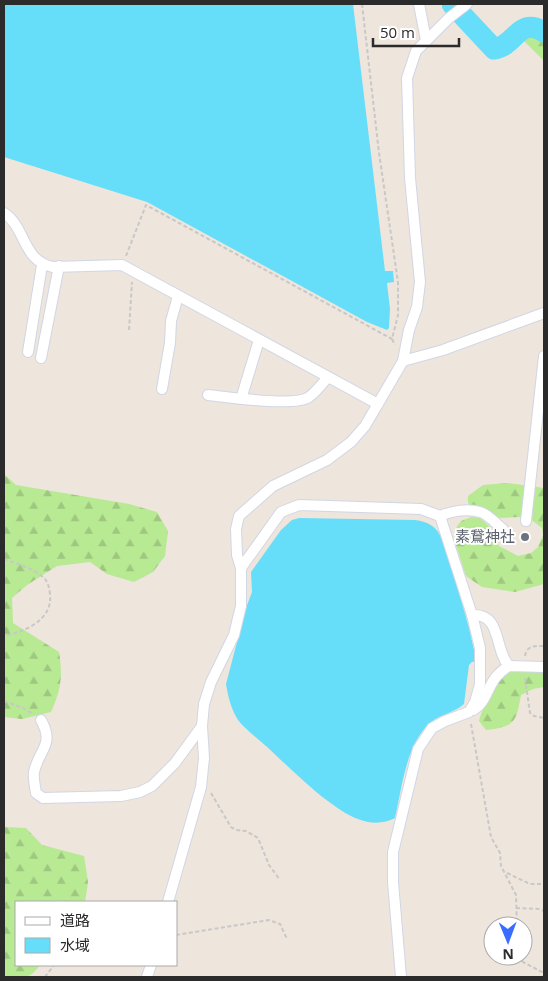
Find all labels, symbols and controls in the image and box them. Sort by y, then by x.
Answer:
scale bar [373,15,459,47]
text: 50 m [380,22,415,42]
place label: 素鵞神社 [455,526,515,546]
marker: 素鵞神社 [519,531,531,543]
legend [15,901,178,966]
text: 道路 [60,910,90,930]
north arrow [483,916,533,966]
text: 水域 [60,935,90,955]
text: N [502,945,514,964]

